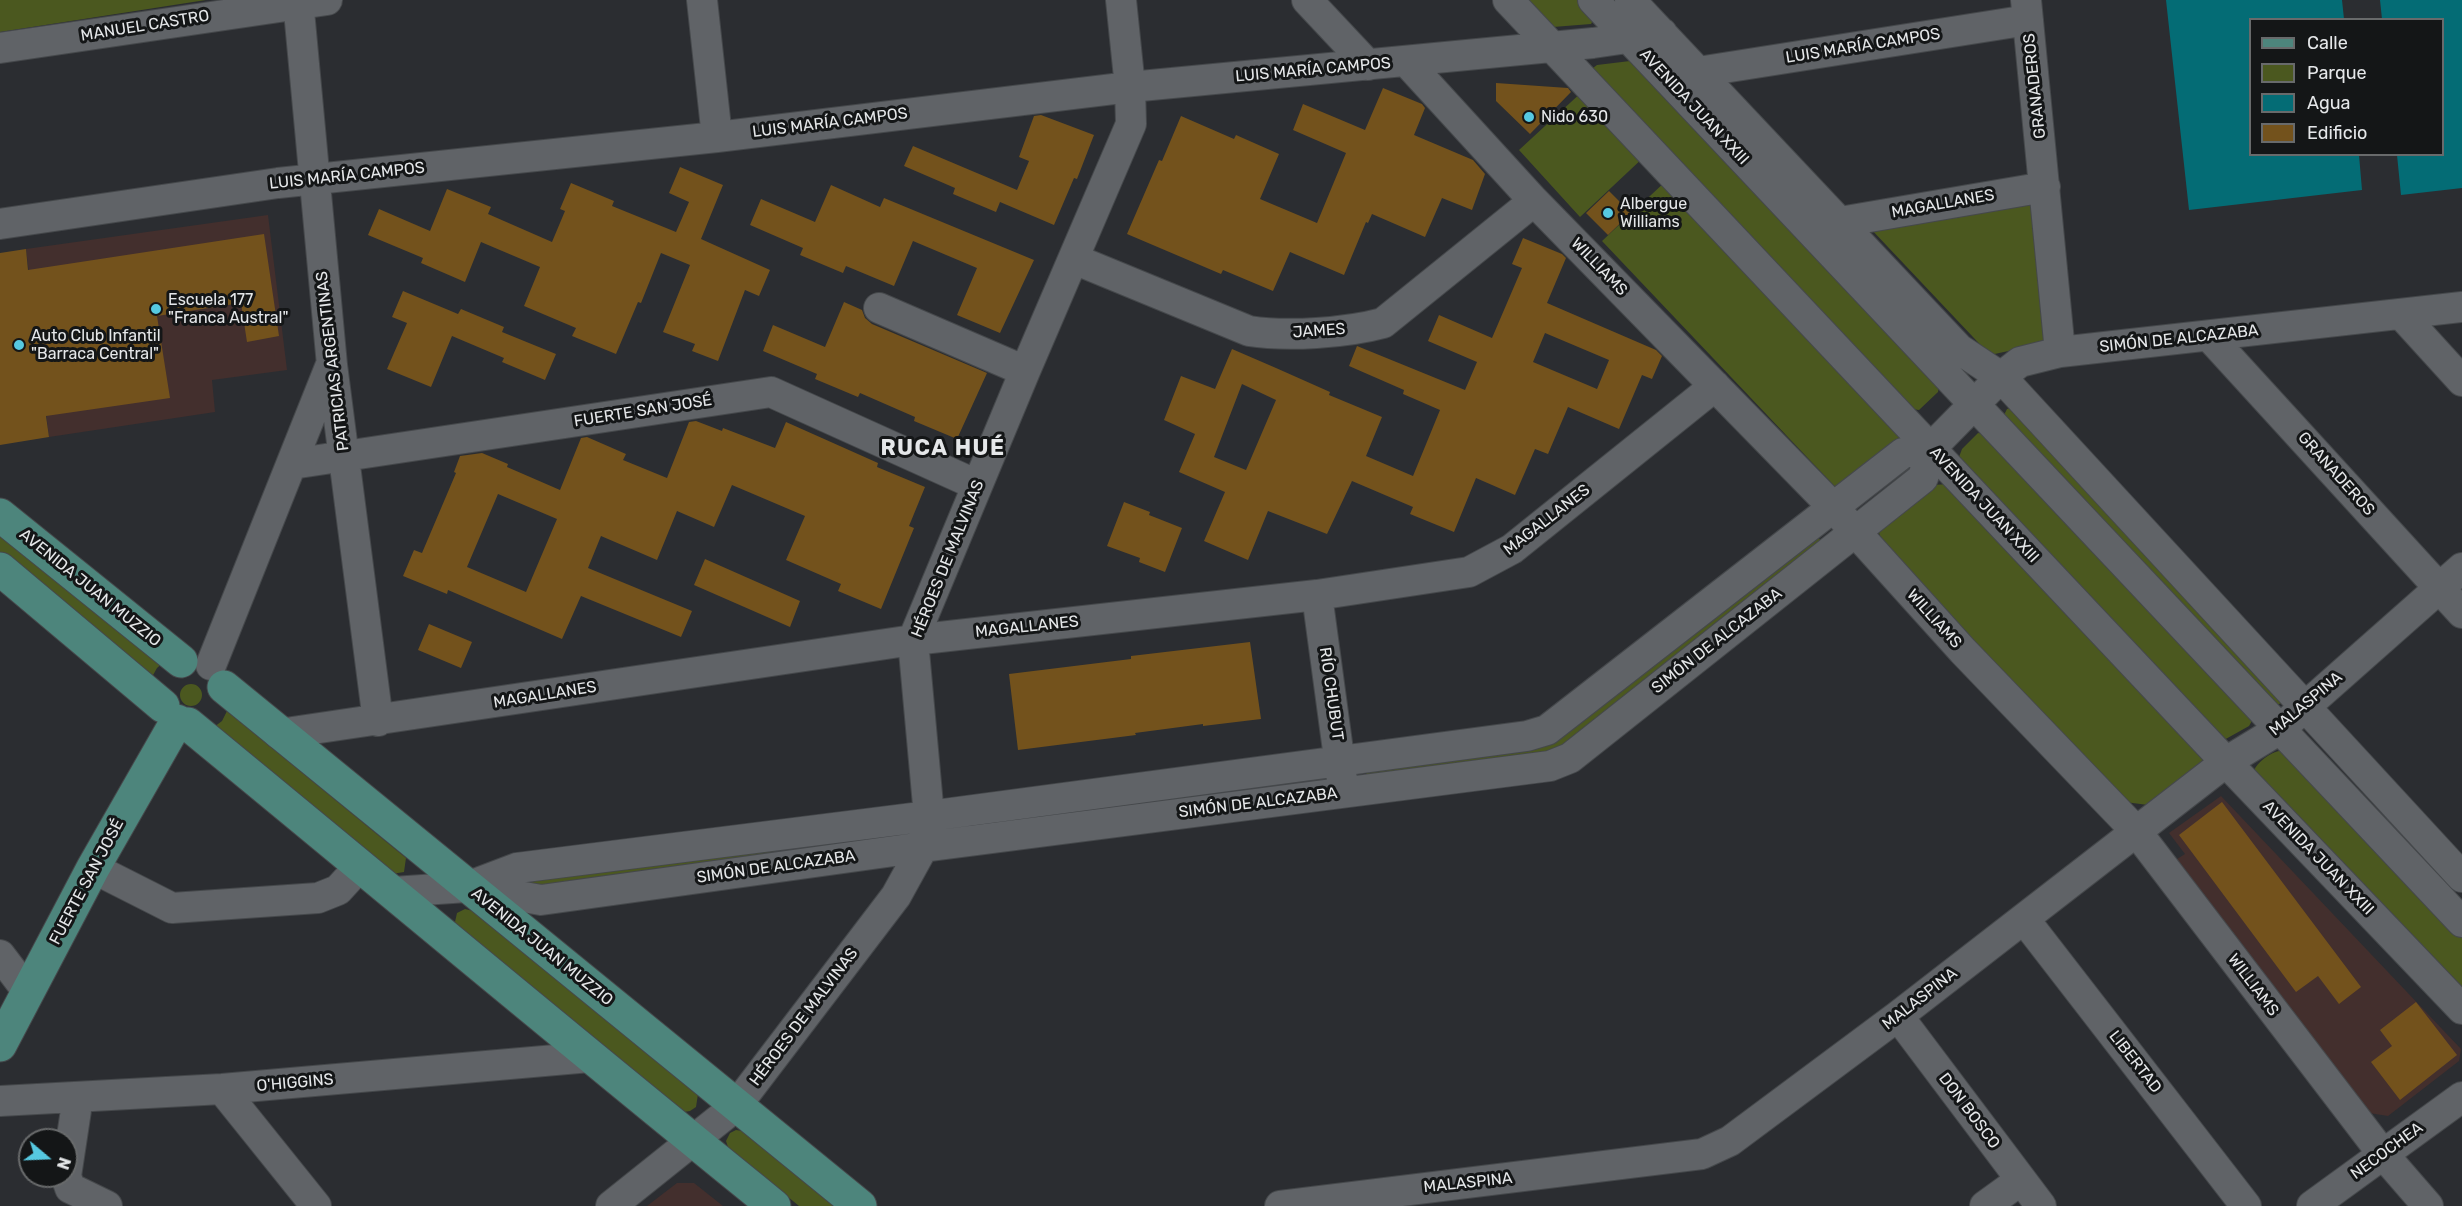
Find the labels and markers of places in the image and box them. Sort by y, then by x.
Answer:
place label: Nido 630 [1541,107,1608,127]
marker: Nido 630 [1522,110,1536,124]
place label: Albergue Williams [1620,194,1687,232]
marker: Albergue Williams [1601,206,1615,220]
place label: Escuela 177 "Franca Austral" [168,290,288,328]
marker: Escuela 177 "Franca Austral" [149,302,163,316]
place label: Auto Club Infantil "Barraca Central" [31,326,161,364]
marker: Auto Club Infantil "Barraca Central" [12,338,26,352]

